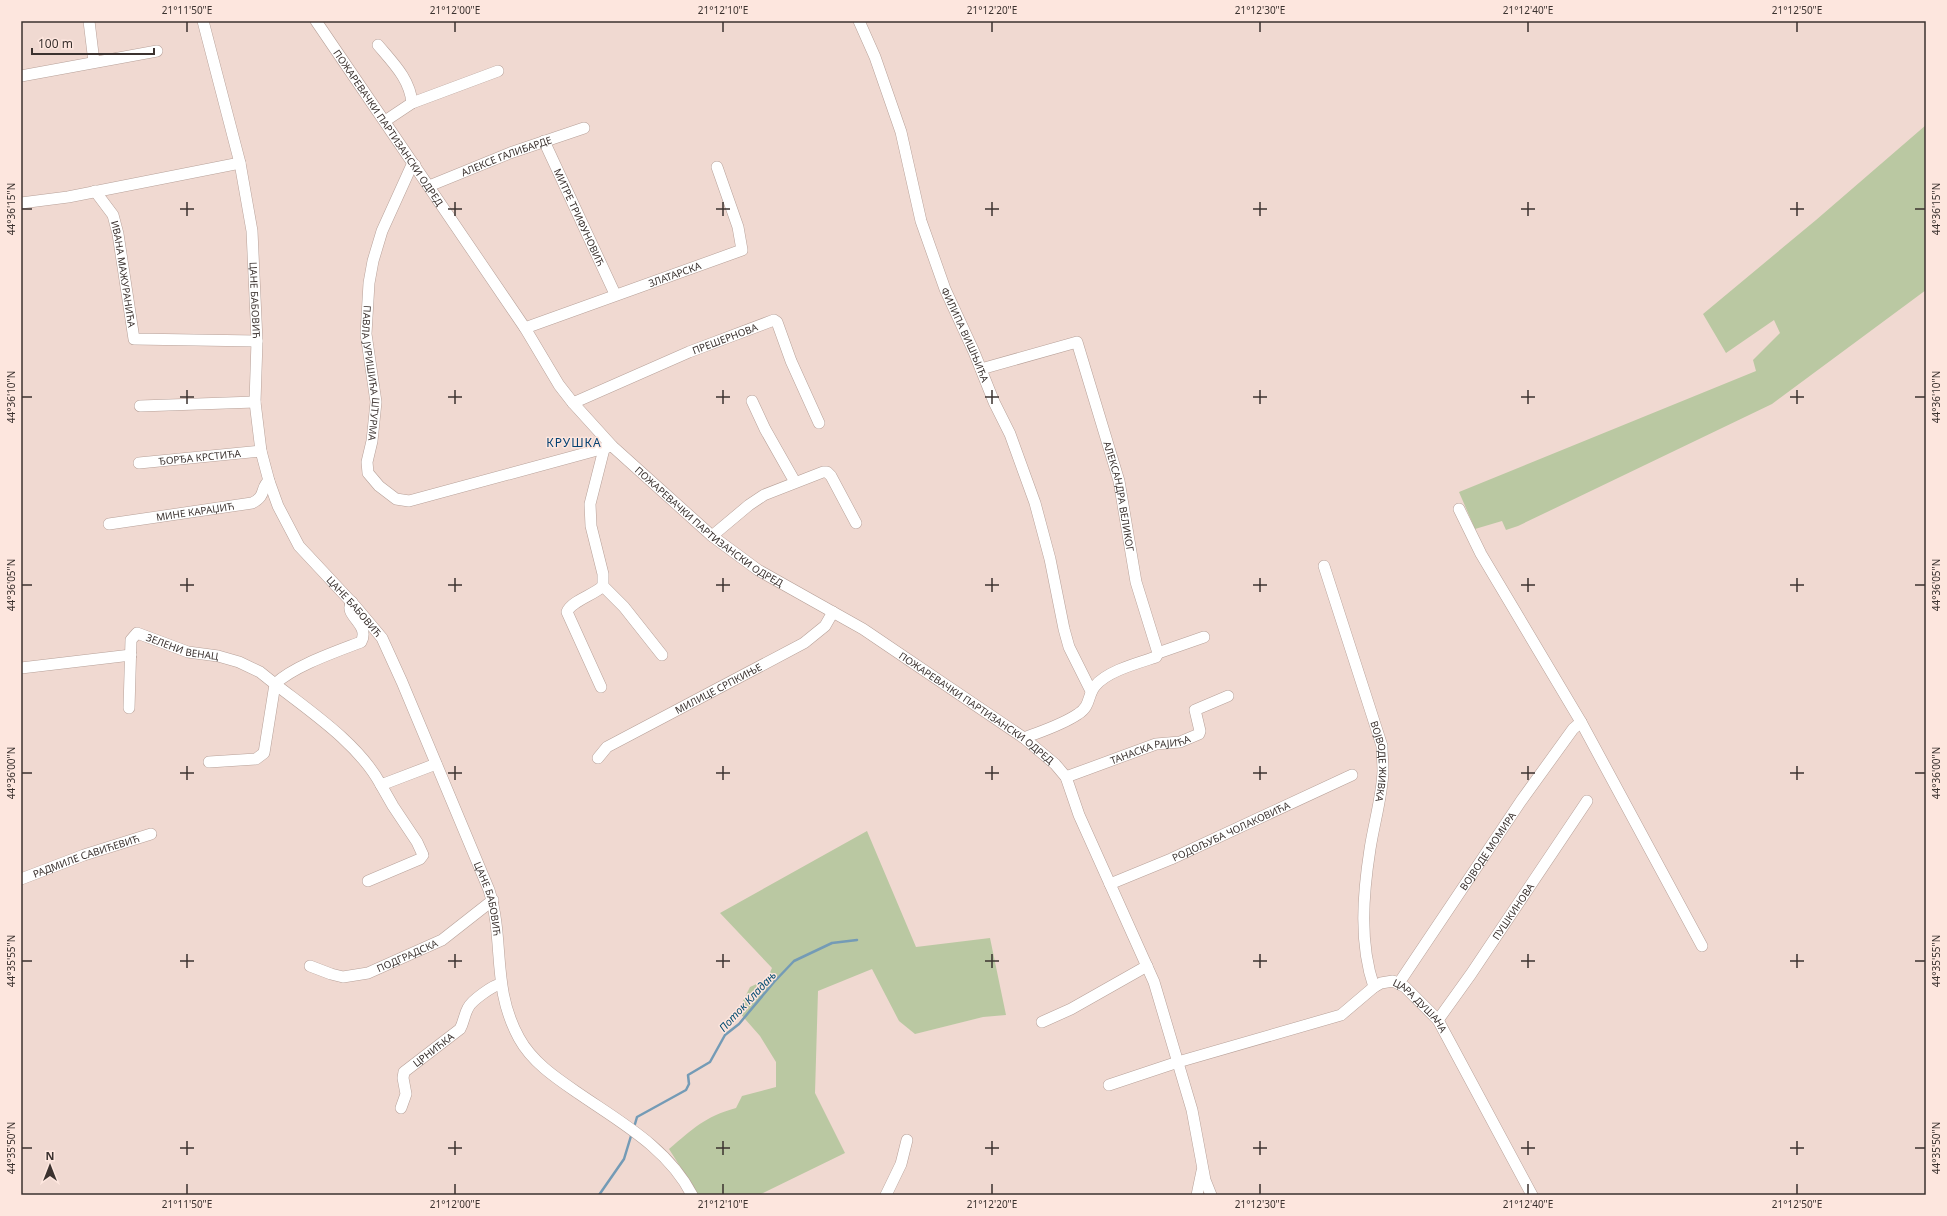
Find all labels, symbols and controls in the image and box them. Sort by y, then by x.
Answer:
text: 21°11'50"E [162,3,212,17]
text: 21°12'00"E [430,3,480,17]
text: 21°12'10"E [698,3,748,17]
text: 21°12'20"E [967,3,1017,17]
text: 21°12'30"E [1235,3,1285,17]
text: 21°12'40"E [1503,3,1553,17]
text: 21°12'50"E [1772,3,1822,17]
scale bar [32,30,154,56]
text: 100 m [38,35,73,52]
street label: ПОЖАРЕВАЧКИ ПАРТИЗАНСКИ ОДРЕД [330,47,447,209]
street label: АЛЕКСЕ ГАЛИБАРДЕ [459,132,553,179]
street label: МИТРЕ ТРИФУНОВИЋ [551,166,608,268]
text: 44°36'15"N [4,183,18,235]
text: 44°36'15"N [1929,183,1943,235]
street label: ИВАНА МАЖУРАНИЋА [108,219,139,329]
street label: ЗЛАТАРСКА [646,258,703,290]
street label: ЦАНЕ БАБОВИЋ [246,261,264,339]
street label: ФИЛИПА ВИШЊИЋА [938,285,993,385]
street label: ПАВЛА ЈУРИШИЋА ШТУРМА [359,305,383,442]
street label: ПРЕШЕРНОВА [690,320,760,357]
text: 44°36'10"N [4,371,18,423]
text: 44°36'10"N [1929,371,1943,423]
district label: КРУШКА [546,434,602,451]
street label: АЛЕКСАНДРА ВЕЛИКОГ [1100,440,1138,552]
street label: ЂОРЂА КРСТИЋА [158,446,242,468]
street label: ПОЖАРЕВАЧКИ ПАРТИЗАНСКИ ОДРЕД [632,463,786,590]
street label: МИНЕ КАРАЏИЋ [155,499,235,524]
text: 44°36'05"N [4,559,18,611]
text: 44°36'05"N [1929,559,1943,611]
street label: ЦАНЕ БАБОВИЋ [324,573,385,640]
street label: ЗЕЛЕНИ ВЕНАЦ [144,630,220,663]
street label: ПОЖАРЕВАЧКИ ПАРТИЗАНСКИ ОДРЕД [896,648,1057,768]
street label: МИЛИЦЕ СРПКИЊЕ [672,660,764,717]
street label: ВОЈВОДЕ ЖИВКА [1367,719,1390,803]
street label: ТАНАСКА РАЈИЋА [1108,731,1193,767]
text: 44°36'00"N [4,747,18,799]
text: 44°36'00"N [1929,747,1943,799]
street label: РОДОЉУБА ЧОЛАКОВИЋА [1170,798,1293,865]
street label: ВОЈВОДЕ МОМИРА [1456,808,1519,893]
street label: РАДМИЛЕ САВИЋЕВИЋ [31,831,141,881]
street label: ЦАНЕ БАБОВИЋ [471,859,504,937]
street label: ПУШКИНОВА [1489,880,1537,943]
text: 44°35'55"N [4,935,18,987]
text: 44°35'55"N [1929,935,1943,987]
street label: ПОДГРАДСКА [374,936,440,975]
water label: Поток Кладањ [715,967,779,1034]
street label: ЦАРА ДУШАНА [1391,975,1451,1036]
street label: ЦРНИЋКА [410,1029,457,1070]
text: 44°35'50"N [4,1122,18,1174]
text: 44°35'50"N [1929,1122,1943,1174]
north arrow [30,1146,70,1186]
text: N [46,1148,54,1163]
text: 21°11'50"E [162,1197,212,1211]
text: 21°12'00"E [430,1197,480,1211]
text: 21°12'10"E [698,1197,748,1211]
text: 21°12'20"E [967,1197,1017,1211]
text: 21°12'30"E [1235,1197,1285,1211]
text: 21°12'40"E [1503,1197,1553,1211]
text: 21°12'50"E [1772,1197,1822,1211]

